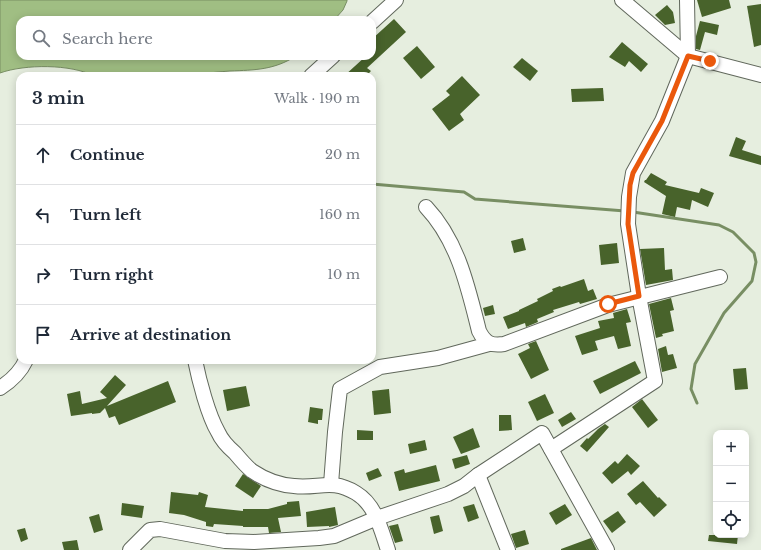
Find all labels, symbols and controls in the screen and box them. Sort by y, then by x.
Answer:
search box [16,16,376,60]
icon: search [30,27,52,49]
text: Search here [62,29,153,48]
route end [701,52,719,70]
text: 3 min [32,88,85,109]
text: Walk · 190 m [274,90,360,107]
icon: ahead [32,144,54,166]
text: Continue [70,145,145,164]
text: 20 m [325,146,360,163]
icon: left [32,204,54,226]
text: Turn left [70,205,141,224]
text: 160 m [319,206,360,223]
icon: right [32,264,54,286]
text: Turn right [70,265,153,284]
text: 10 m [327,266,360,283]
route start [599,295,617,313]
icon: arrive [32,324,54,346]
text: Arrive at destination [70,325,231,344]
map controls [713,430,749,538]
button: + [713,430,749,466]
button: − [713,466,749,502]
button: locate [713,502,749,538]

